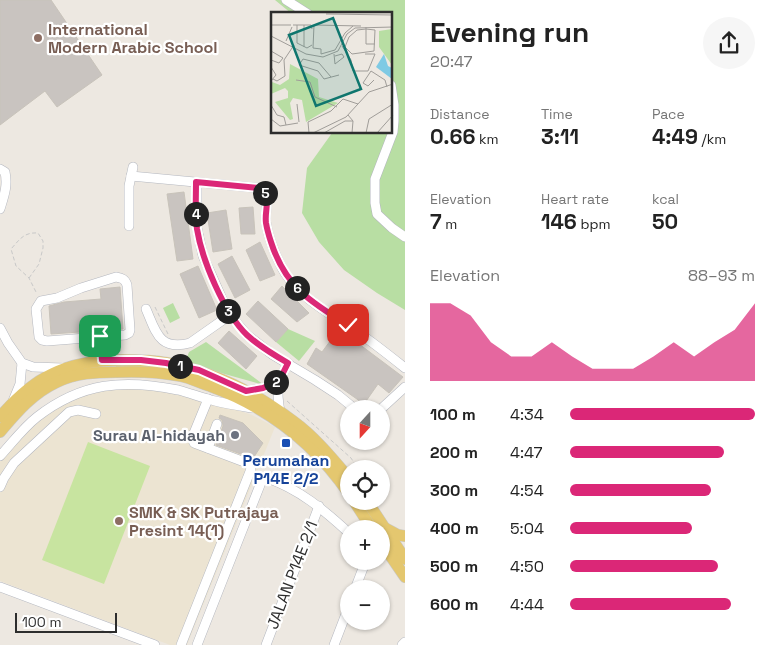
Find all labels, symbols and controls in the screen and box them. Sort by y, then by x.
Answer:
inset map [271,12,392,134]
text: Evening run [430,14,589,50]
button: share [703,17,755,69]
place label: International Modern Arabic School [48,19,218,58]
marker: International Modern Arabic School [32,32,44,44]
text: 20:47 [430,51,472,72]
text: Distance [430,105,490,123]
text: Time [541,105,573,123]
text: Pace [652,105,685,123]
text: 0.66 [430,123,475,150]
text: 3:11 [541,123,579,150]
text: 4:49 [652,123,698,150]
text: km [475,130,499,148]
text: /km [698,130,726,148]
pin: 5 [252,180,278,206]
text: 5 [261,184,270,202]
text: Elevation [430,190,491,208]
text: Heart rate [541,190,609,208]
text: kcal [652,190,679,208]
pin: 4 [184,202,208,226]
text: 4 [192,205,201,223]
text: 7 [430,208,442,235]
text: 146 [541,208,577,235]
text: 50 [652,208,678,235]
text: m [442,215,457,233]
text: bpm [577,215,611,233]
text: Elevation [430,265,500,286]
text: 88–93 m [688,265,755,286]
pin: 6 [284,276,310,300]
text: 6 [293,279,302,297]
pin: 3 [216,298,240,324]
text: 3 [224,302,233,320]
pin [327,304,369,346]
icon: check [334,311,362,339]
pin [79,315,121,357]
icon: arrive [86,322,114,350]
pin: 1 [168,354,192,378]
text: 1 [177,357,184,375]
pin: 2 [264,370,288,394]
text: 2 [272,373,281,391]
north arrow [340,400,390,450]
map controls [340,400,390,630]
text: 100 m [430,404,476,425]
text: 4:34 [510,404,544,425]
place label: Surau Al-hidayah [93,425,225,446]
marker: Surau Al-hidayah [229,429,241,441]
marker: Perumahan P14E 2/2 [280,437,292,449]
text: 200 m [430,442,478,463]
text: 4:47 [510,442,543,463]
place label: Perumahan P14E 2/2 [243,450,329,489]
button: locate [340,460,390,510]
text: 300 m [430,480,478,501]
text: 4:54 [510,480,544,501]
place label: SMK & SK Putrajaya Presint 14(1) [129,502,279,541]
marker: SMK & SK Putrajaya Presint 14(1) [113,515,125,527]
street label: JALAN P14E 2/1 [262,518,322,632]
text: 400 m [430,518,479,539]
text: 5:04 [510,518,544,539]
button: + [340,520,390,570]
text: 500 m [430,556,478,577]
text: 4:50 [510,556,544,577]
button: − [340,580,390,630]
text: 600 m [430,594,478,615]
text: 4:44 [510,594,544,615]
scale bar [15,610,118,633]
text: 100 m [22,613,61,631]

